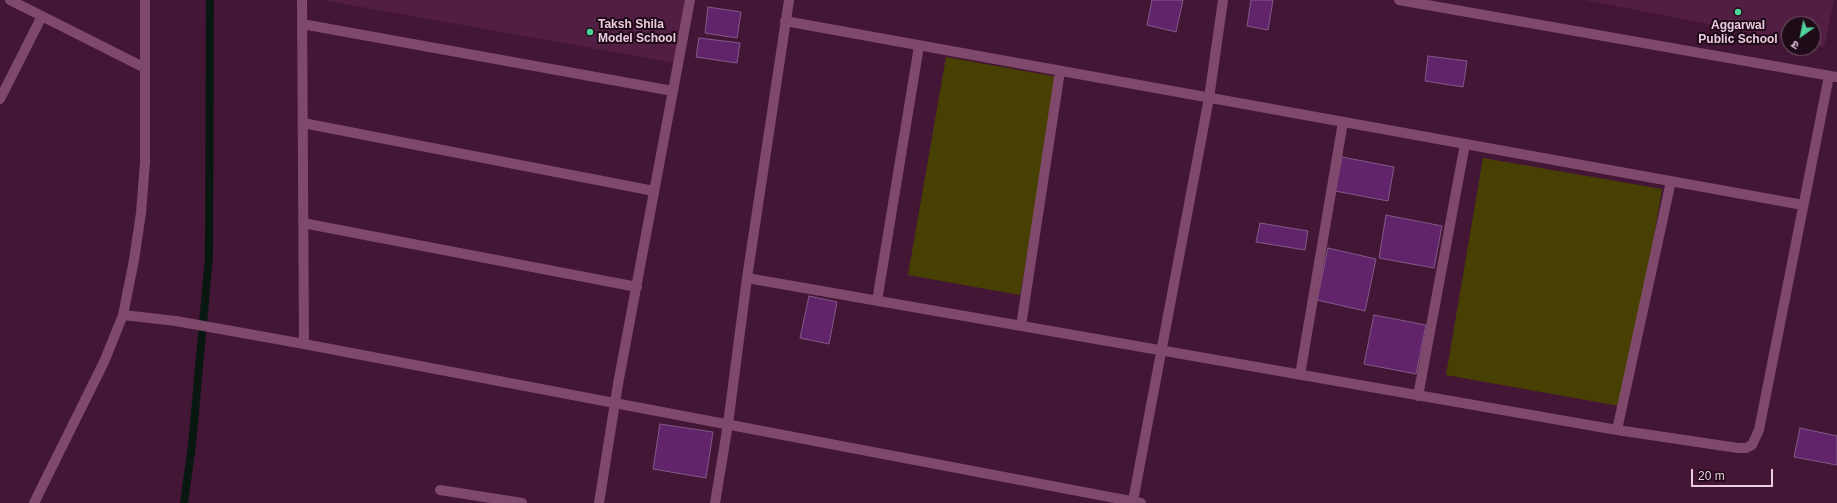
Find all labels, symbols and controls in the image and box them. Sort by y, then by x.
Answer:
marker: Aggarwal Public School [1733,7,1743,17]
north arrow [1781,16,1821,56]
place label: Taksh Shila Model School [598,18,676,46]
place label: Aggarwal Public School [1698,19,1778,47]
marker: Taksh Shila Model School [585,27,595,37]
text: उ [1789,38,1801,52]
scale bar [1693,461,1775,487]
text: 20 m [1698,469,1725,483]

